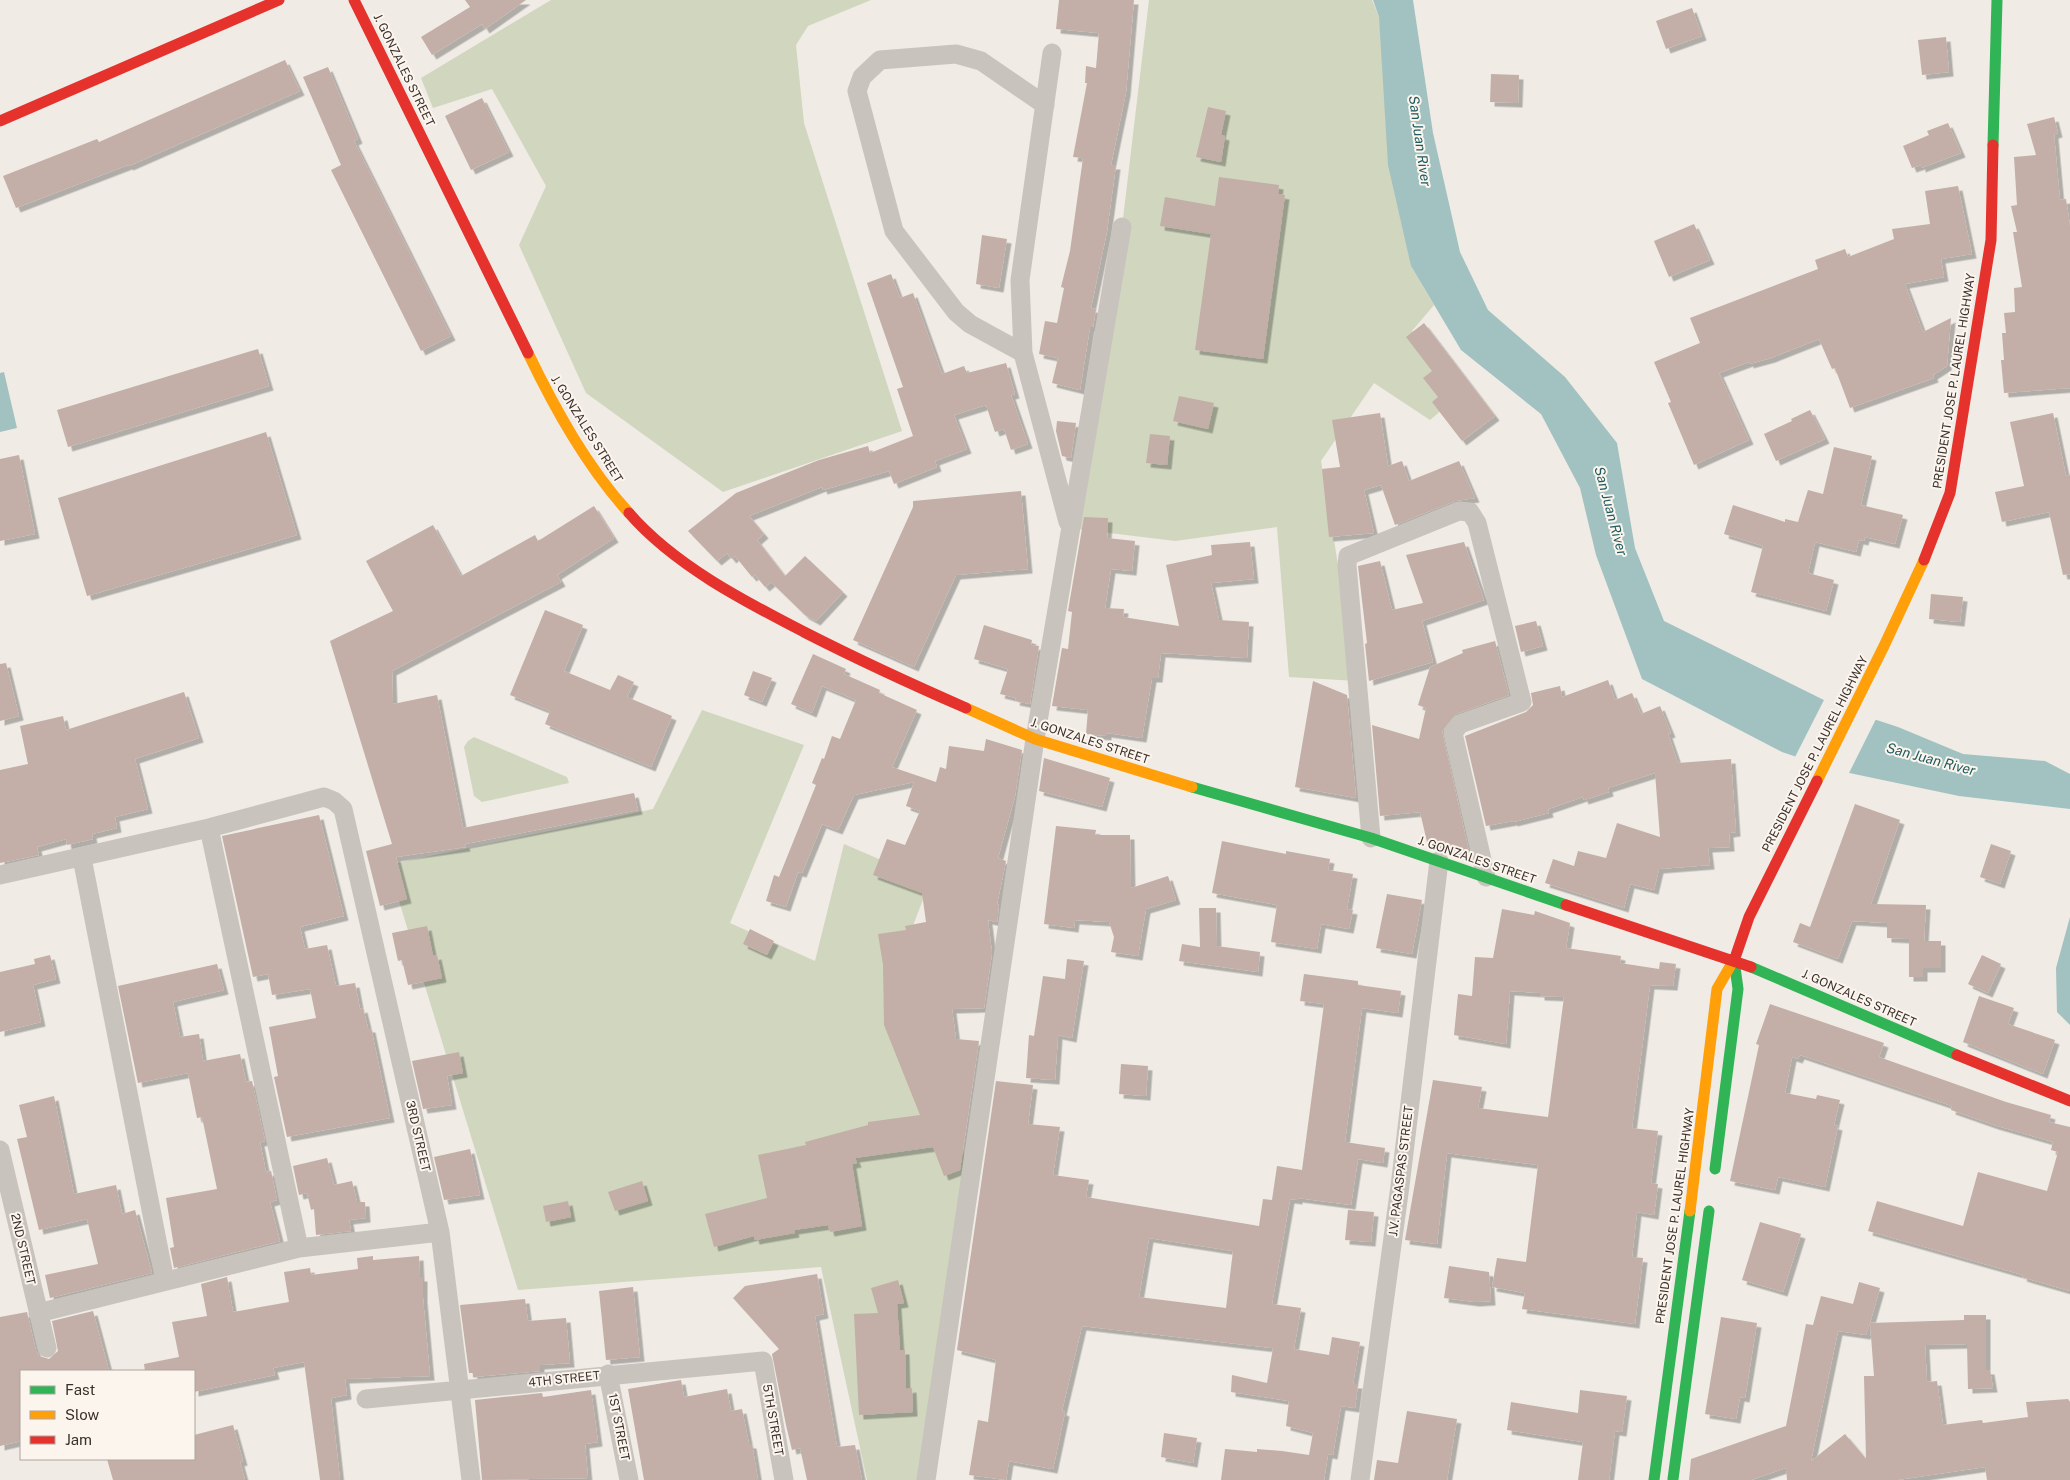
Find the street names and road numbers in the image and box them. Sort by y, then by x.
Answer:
street label: J. GONZALES STREET [371,11,437,129]
street label: PRESIDENT JOSE P. LAUREL HIGHWAY [1930,272,1978,490]
street label: J. GONZALES STREET [548,373,626,485]
street label: PRESIDENT JOSE P. LAUREL HIGHWAY [1759,653,1871,854]
street label: J. GONZALES STREET [1029,715,1151,767]
street label: J. GONZALES STREET [1416,833,1538,887]
street label: J. GONZALES STREET [1800,966,1918,1030]
street label: 3RD STREET [403,1099,433,1173]
street label: J.V. PAGASPAS STREET [1386,1105,1416,1237]
street label: PRESIDENT JOSE P. LAUREL HIGHWAY [1653,1106,1697,1325]
street label: 2ND STREET [8,1212,38,1286]
street label: 4TH STREET [527,1368,601,1390]
street label: 5TH STREET [760,1383,786,1457]
street label: 1ST STREET [606,1392,632,1462]

